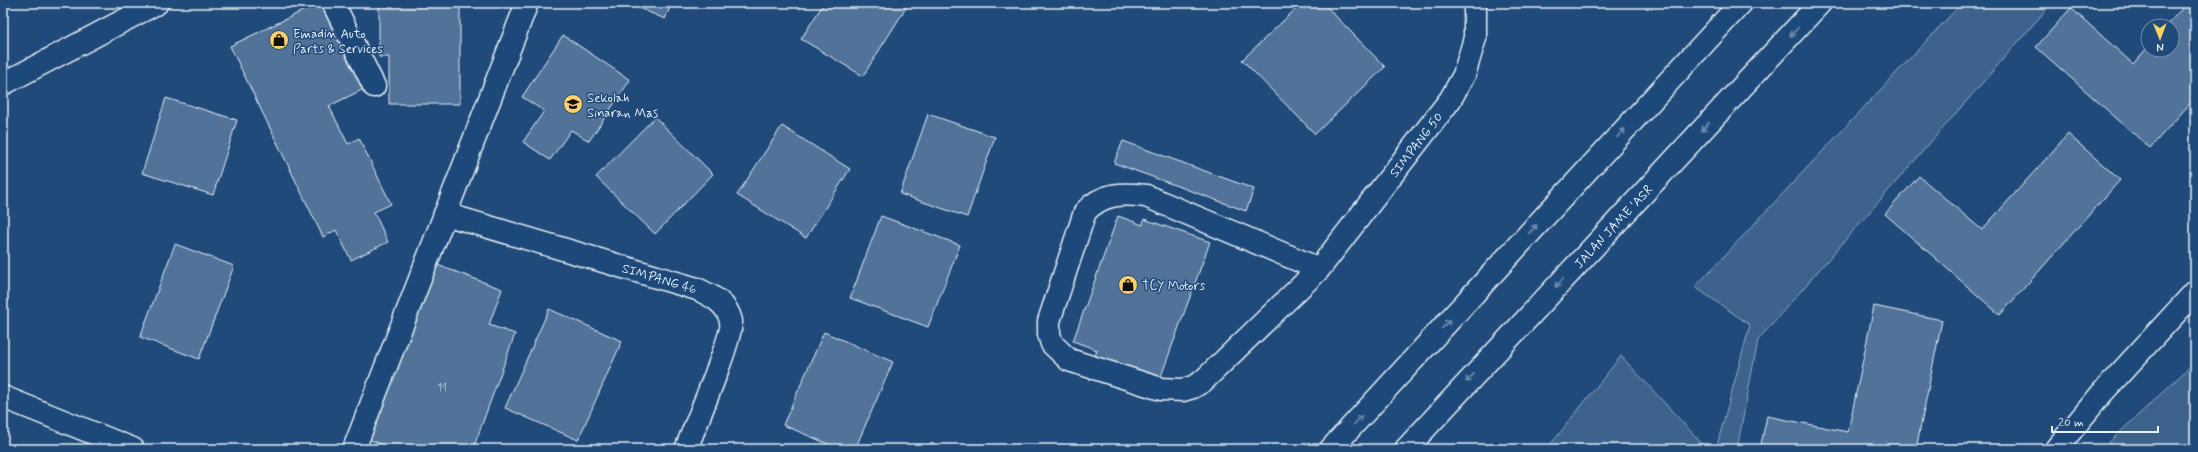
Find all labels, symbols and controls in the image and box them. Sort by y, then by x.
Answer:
north arrow [2140,18,2180,58]
place label: Emadin Auto Parts & Services [293,26,383,58]
one-way arrow [1789,26,1798,37]
shop icon: Emadin Auto Parts & Services [268,29,290,51]
text: N [2156,40,2164,54]
place label: Sekolah Sinaran Mas [587,90,658,122]
school or university icon: Sekolah Sinaran Mas [562,93,584,115]
street label: SIMPANG 50 [1386,109,1447,181]
one-way arrow [1701,121,1710,131]
one-way arrow [1617,128,1626,138]
street label: JALAN JAME 'ASR [1571,182,1657,273]
one-way arrow [1529,224,1538,234]
street label: SIMPANG 46 [620,260,699,298]
shop icon: TCY Motors [1117,274,1139,296]
place label: TCY Motors [1142,278,1205,295]
one-way arrow [1554,278,1564,288]
one-way arrow [1441,319,1450,330]
one-way arrow [1465,373,1475,383]
house number: 11 [437,381,447,395]
scale bar [2052,408,2158,434]
one-way arrow [1353,415,1362,425]
text: 20 m [2058,415,2084,431]

